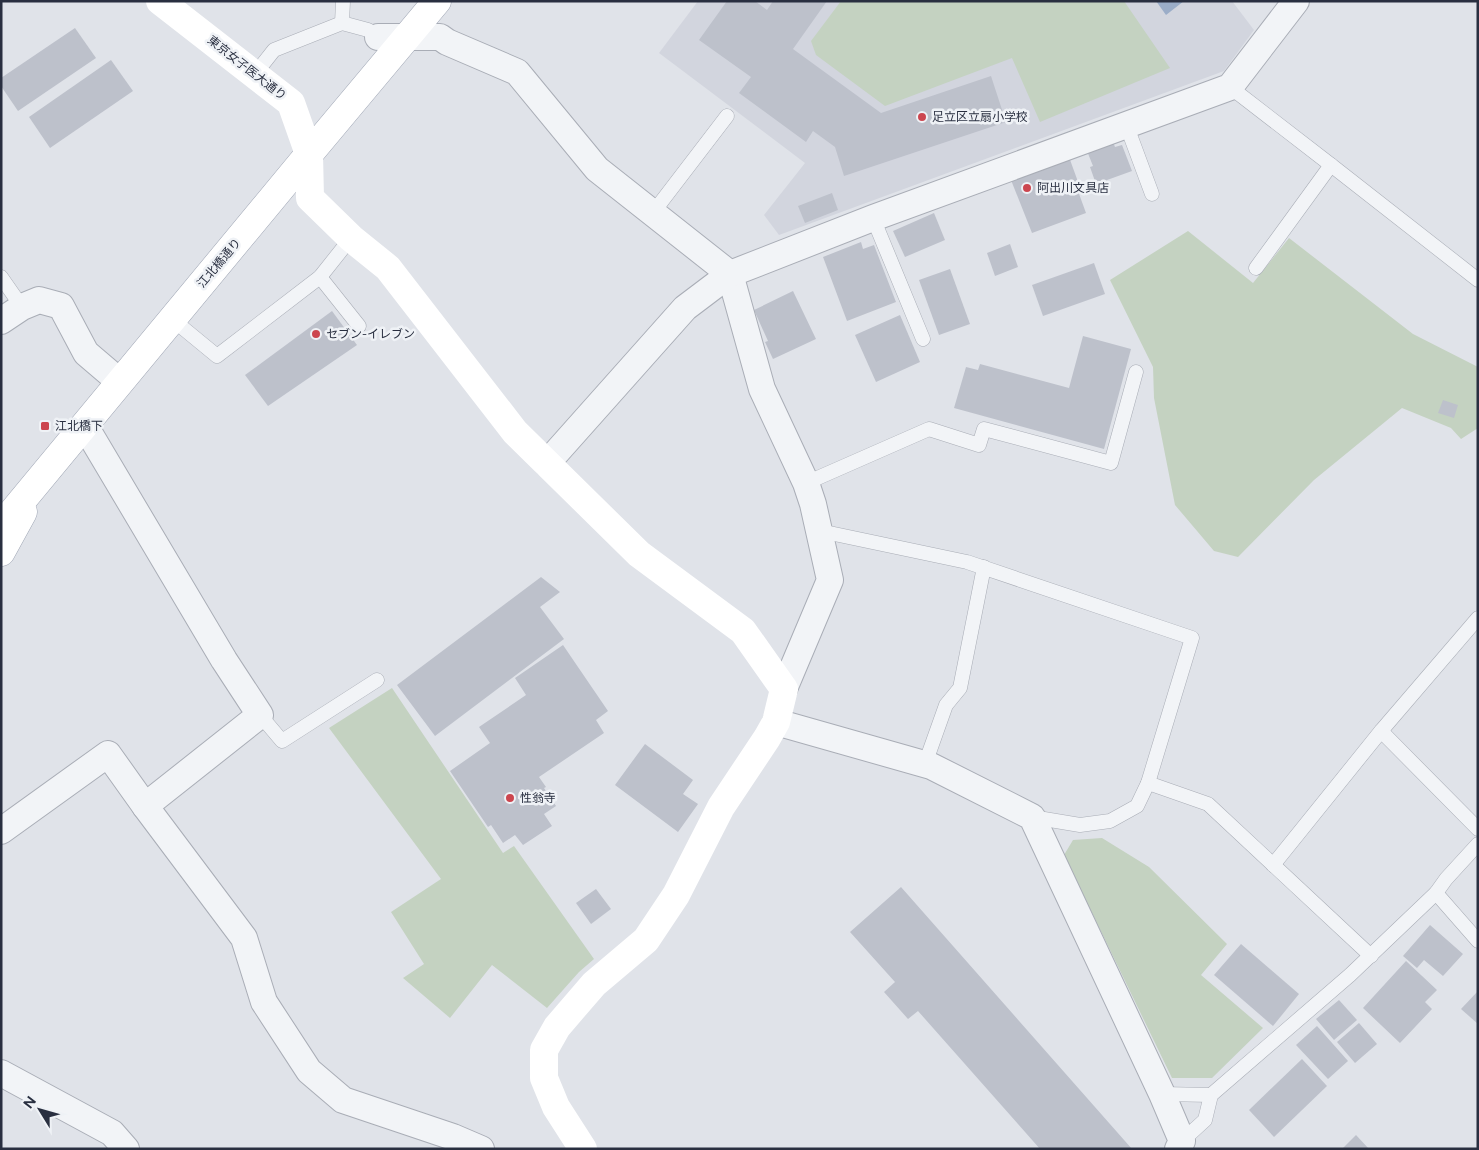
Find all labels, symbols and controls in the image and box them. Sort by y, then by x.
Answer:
street label: 東京女子医大通り [205,33,289,103]
place label: 足立区立扇小学校 [932,110,1028,124]
marker: 足立区立扇小学校 [916,111,928,123]
place label: 阿出川文具店 [1037,181,1109,195]
marker: 阿出川文具店 [1021,182,1033,194]
street label: 江北橋通り [194,236,244,290]
place label: セブン-イレブン [326,327,415,341]
marker: セブン-イレブン [310,328,322,340]
place label: 江北橋下 [55,419,103,433]
marker: 江北橋下 [39,420,51,432]
place label: 性翁寺 [520,791,556,805]
marker: 性翁寺 [504,792,516,804]
north arrow [15,1085,65,1135]
text: N [20,1093,40,1112]

